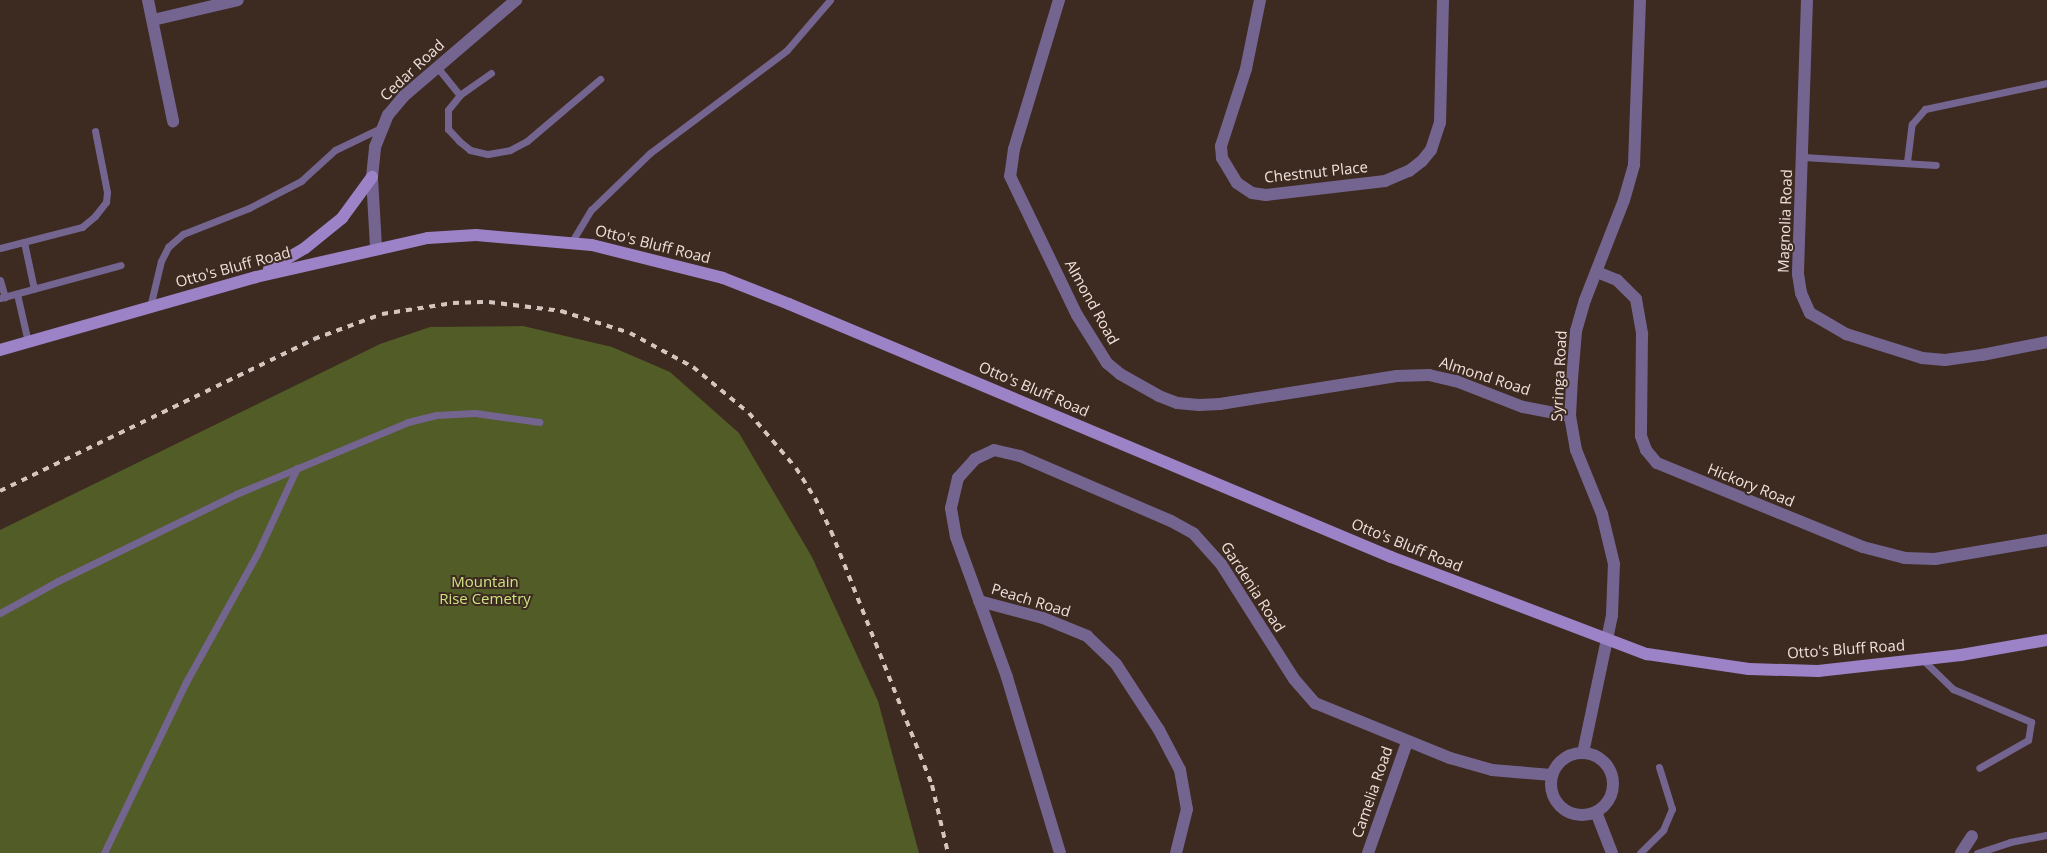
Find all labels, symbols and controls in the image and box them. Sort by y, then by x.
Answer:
street label: Cedar Road [376,36,448,104]
street label: Chestnut Place [1263,158,1369,186]
street label: Magnolia Road [1774,169,1796,273]
street label: Otto's Bluff Road [593,221,713,267]
street label: Otto's Bluff Road [174,243,292,291]
street label: Almond Road [1061,256,1123,348]
street label: Syringa Road [1548,330,1570,422]
street label: Almond Road [1437,353,1533,399]
street label: Otto's Bluff Road [976,358,1092,420]
street label: Hickory Road [1705,459,1797,511]
street label: Otto's Bluff Road [1349,515,1465,575]
street label: Gardenia Road [1217,538,1289,636]
park label: Mountain Rise Cemetry [439,572,531,607]
street label: Peach Road [989,579,1073,621]
street label: Otto's Bluff Road [1786,636,1906,662]
street label: Camelia Road [1348,744,1396,840]

